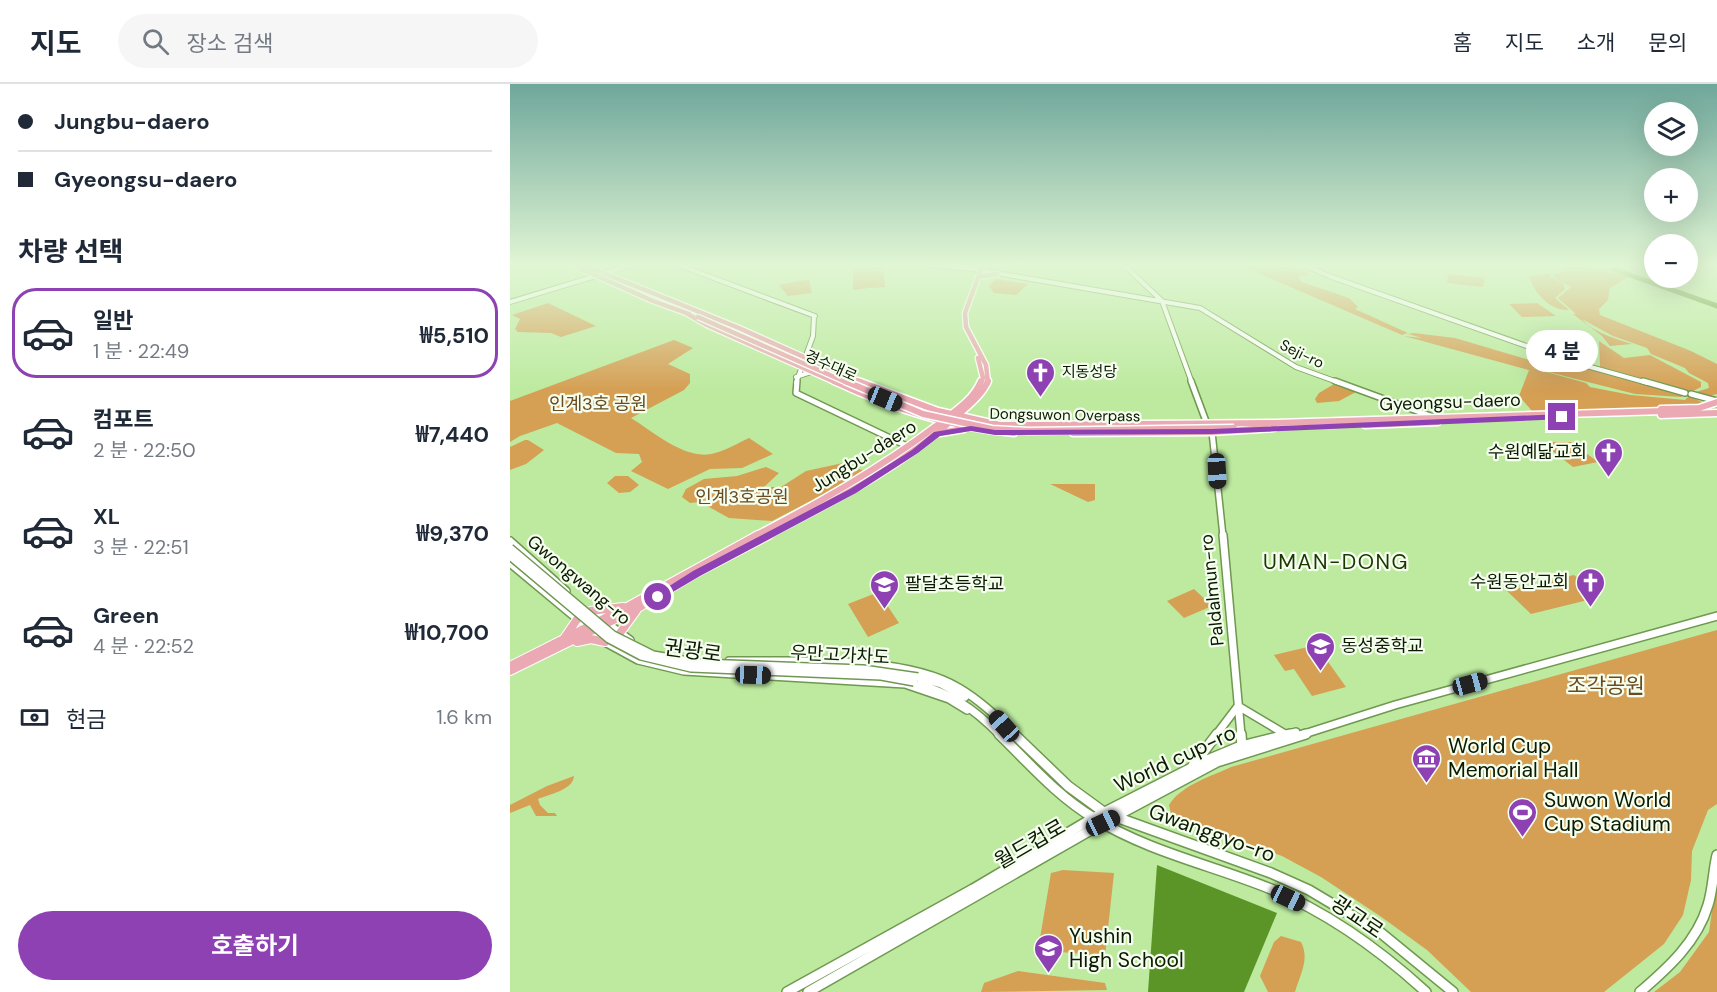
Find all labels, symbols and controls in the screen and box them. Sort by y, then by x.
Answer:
search box [118,14,538,68]
text: 지도 [30,25,82,62]
icon: search [139,25,172,58]
text: 장소 검색 [187,29,273,58]
text: 홈 [1453,29,1472,57]
text: 지도 [1505,29,1544,57]
text: 소개 [1577,29,1615,57]
text: 문의 [1648,29,1687,57]
map controls [1644,102,1698,288]
button: layers [1644,102,1698,156]
text: Jungbu-daero [54,107,210,136]
text: Gyeongsu-daero [54,165,238,194]
button: + [1644,168,1698,222]
text: 차량 선택 [18,234,124,269]
button: − [1644,234,1698,288]
icon: car [21,306,75,360]
text: 일반 [93,306,133,335]
text: ₩5,510 [420,321,489,350]
callout: 4 분 [1526,330,1598,372]
street label: Seji-ro [1277,335,1327,373]
text: 1 분 · 22:49 [93,338,189,364]
text: 4 분 [1544,338,1580,364]
street label: 경수대로 [802,346,860,386]
church icon: 지동성당 [1025,356,1057,398]
place label: 지동성당 [1062,362,1117,382]
car [865,384,905,414]
street label: Gyeongsu-daero [1379,388,1521,416]
park label: 인계3호 공원 [549,392,647,416]
route end [1548,403,1575,430]
street label: Dongsuwon Overpass [989,404,1141,426]
icon: car [21,405,75,459]
text: 컴포트 [93,405,154,434]
street label: Jungbu-daero [807,414,921,498]
text: ₩7,440 [416,420,489,449]
church icon: 수원예닮교회 [1592,436,1624,478]
text: 2 분 · 22:50 [93,437,196,463]
place label: 수원예닮교회 [1488,440,1587,464]
car [1207,453,1227,489]
park label: 인계3호공원 [695,485,789,509]
text: XL [93,502,120,531]
icon: car [21,504,75,558]
text: ₩9,370 [416,519,489,548]
street label: Gwongwang-ro [522,530,636,630]
street label: Paldalmun-ro [1194,533,1230,647]
text: 3 분 · 22:51 [93,534,189,560]
district label: UMAN-DONG [1263,548,1409,576]
church icon: 수원동안교회 [1574,566,1606,608]
school or university icon: 팔달초등학교 [868,568,900,610]
place label: 수원동안교회 [1470,570,1569,594]
place label: 팔달초등학교 [905,572,1004,596]
route start [644,583,671,610]
text: Green [93,601,159,630]
icon: car [21,603,75,657]
text: ₩10,700 [405,618,489,647]
school or university icon: 동성중학교 [1304,630,1336,672]
text: 4 분 · 22:52 [93,633,194,659]
street label: 권광로 [662,633,724,669]
place label: 동성중학교 [1341,634,1424,658]
street label: 우만고가차도 [790,640,890,670]
car [735,665,771,685]
car [1450,671,1490,697]
park label: 조각공원 [1567,672,1645,700]
icon: cash [18,701,51,734]
text: 1.6 km [437,704,492,730]
text: 현금 [66,705,106,734]
car [985,707,1023,745]
street label: World cup-ro [1110,719,1240,799]
place label: World Cup Memorial Hall [1448,732,1578,784]
museum icon: World Cup Memorial Hall [1411,742,1443,784]
place label: Suwon World Cup Stadium [1544,786,1671,838]
sports icon: Suwon World Cup Stadium [1507,796,1539,838]
street label: Gwanggyo-ro [1145,797,1279,869]
car [1083,807,1123,839]
street label: 월드컵로 [990,813,1070,875]
car [1268,882,1308,914]
street label: 광교로 [1325,889,1389,945]
button: 호출하기 [18,911,492,980]
place label: Yushin High School [1069,922,1184,974]
school or university icon: Yushin High School [1032,932,1064,974]

